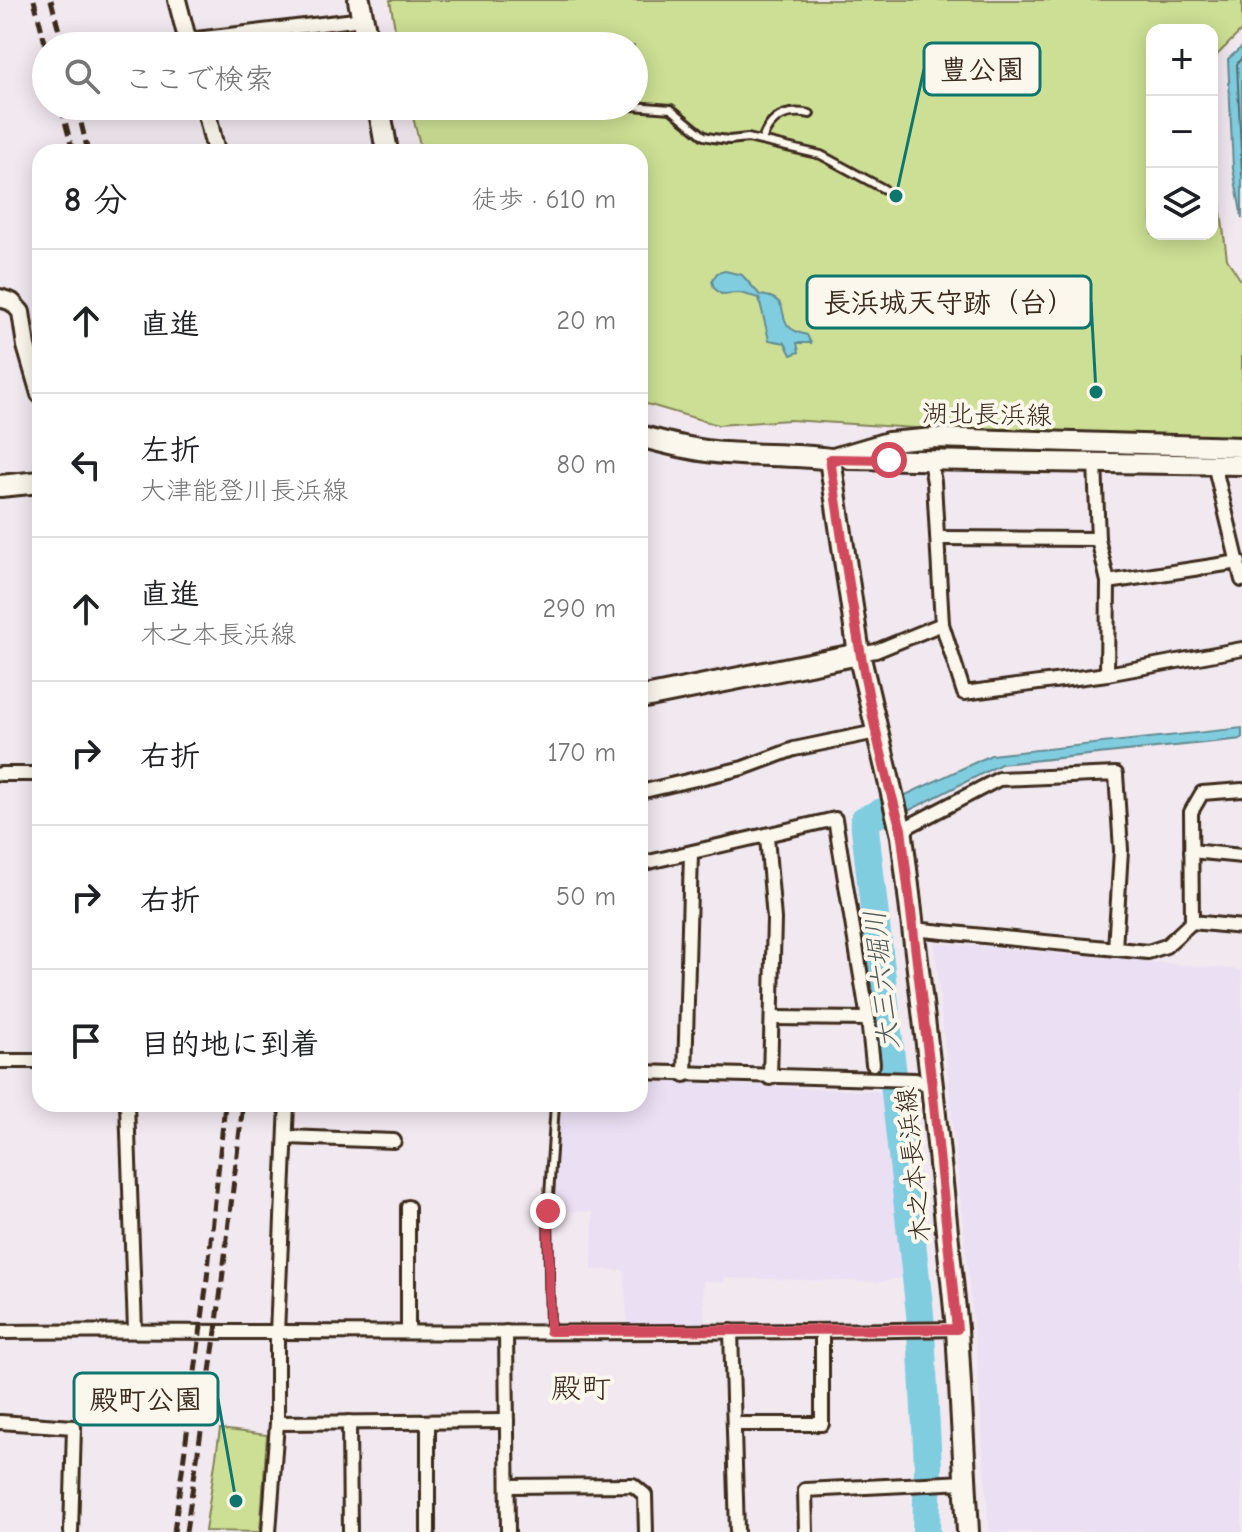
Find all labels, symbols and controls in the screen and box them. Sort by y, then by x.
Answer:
map controls [1146,24,1218,240]
button: + [1146,24,1218,96]
search box [32,32,648,120]
callout: 豊公園 [924,43,1040,95]
icon: search [60,54,104,98]
text: 豊公園 [940,54,1024,86]
text: ここで検索 [124,62,274,97]
button: − [1146,96,1218,168]
button: layers [1146,168,1218,240]
text: 8 分 [64,180,128,220]
text: 徒歩 · 610 m [472,185,616,215]
callout: 長浜城天守跡（台） [807,276,1091,328]
text: 長浜城天守跡（台） [823,287,1075,319]
icon: ahead [64,299,108,343]
text: 20 m [556,306,616,336]
text: 直進 [140,307,200,342]
street label: 湖北長浜線 [922,399,1052,431]
text: 左折 [140,433,200,468]
route start [871,442,907,478]
icon: left [64,443,108,487]
text: 80 m [557,450,616,480]
text: 大津能登川長浜線 [140,476,348,506]
text: 直進 [140,577,200,612]
icon: ahead [64,587,108,631]
text: 290 m [543,594,616,624]
text: 木之本長浜線 [140,620,296,650]
icon: right [64,731,108,775]
text: 170 m [547,738,616,768]
text: 右折 [140,739,200,774]
icon: right [64,875,108,919]
text: 50 m [556,882,616,912]
text: 右折 [140,883,200,918]
water label: 大三六堀川 [859,909,905,1051]
icon: arrive [64,1019,108,1063]
text: 目的地に到着 [140,1027,320,1062]
street label: 木之本長浜線 [891,1086,937,1244]
route end [530,1193,566,1229]
district label: 殿町 [551,1371,611,1406]
callout: 殿町公園 [74,1373,218,1425]
text: 殿町公園 [90,1384,202,1416]

